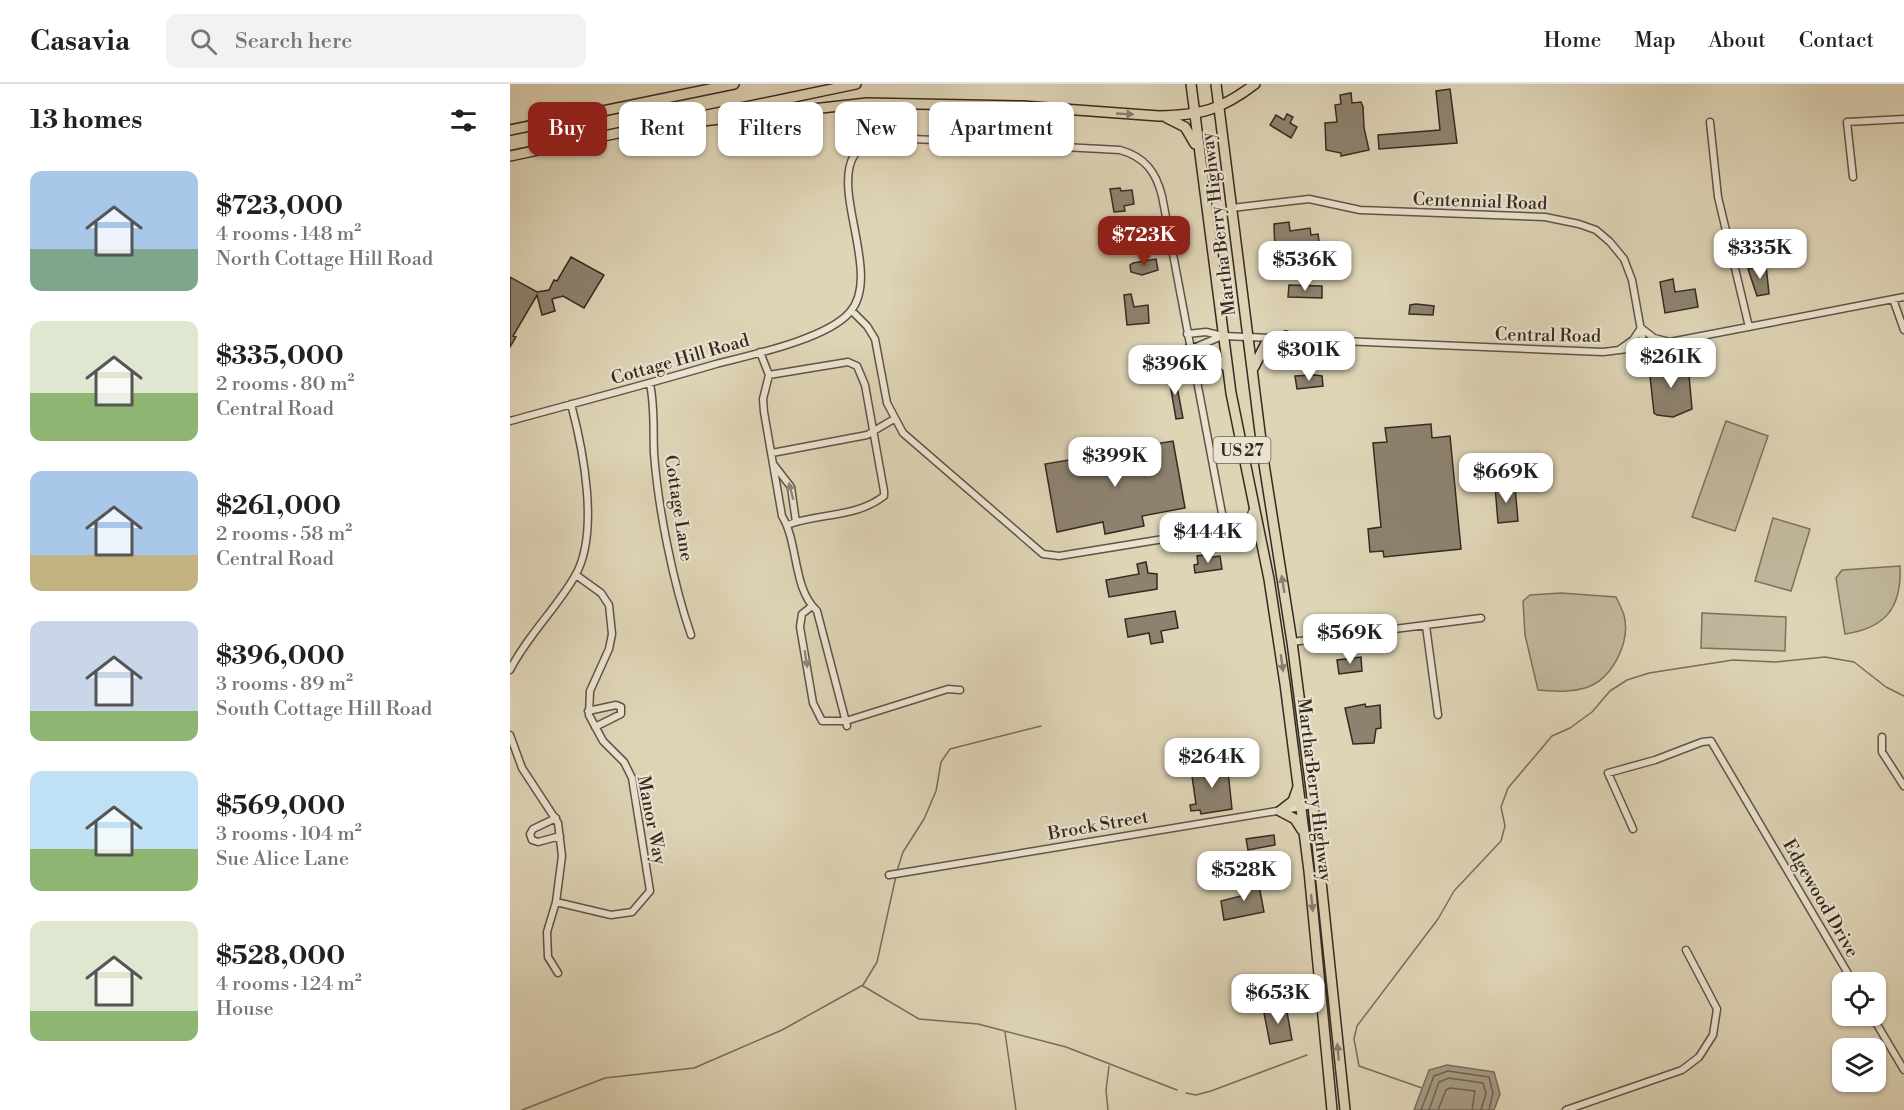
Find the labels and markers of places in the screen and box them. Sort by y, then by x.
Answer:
pin: $723K [1102,216,1186,267]
pin: $335K [1718,229,1802,280]
pin: $536K [1263,241,1347,292]
pin: $301K [1267,331,1351,382]
pin: $261K [1629,338,1713,389]
pin: $396K [1133,345,1217,396]
pin: $399K [1073,437,1157,488]
pin: $669K [1464,453,1548,504]
pin: $444K [1166,513,1250,564]
pin: $569K [1308,614,1392,665]
pin: $264K [1170,738,1254,789]
pin: $528K [1202,851,1286,902]
pin: $653K [1236,974,1320,1025]

